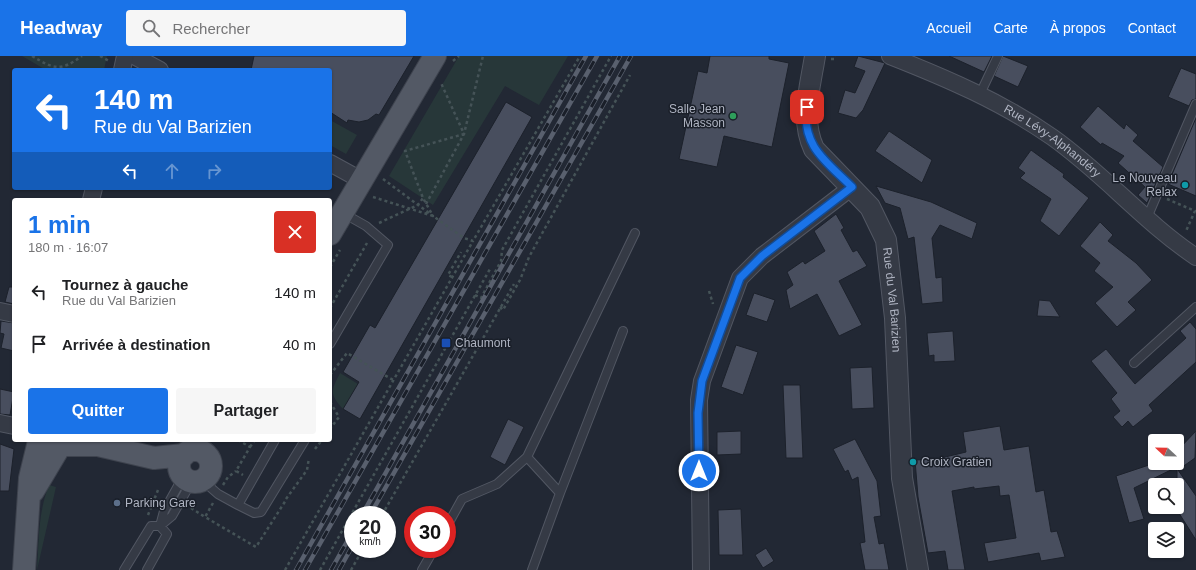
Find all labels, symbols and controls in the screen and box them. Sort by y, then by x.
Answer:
search box [126,10,406,46]
text: Headway [20,17,102,38]
icon: search [140,17,162,39]
text: Rechercher [172,20,250,37]
text: Accueil [926,20,971,36]
text: Carte [993,20,1028,36]
text: À propos [1050,20,1106,36]
text: Contact [1128,20,1176,36]
icon: left [28,84,80,136]
text: 140 m [94,84,173,115]
pin [790,90,824,124]
icon: arrive [796,96,818,118]
place label: Salle Jean Masson [669,102,725,130]
street label: Rue Lévy-Alphandéry [1002,102,1103,180]
marker: Salle Jean Masson [728,111,738,121]
text: Rue du Val Barizien [94,117,252,137]
icon: left [119,160,141,182]
icon: ahead [161,160,183,182]
icon: right [203,160,225,182]
place label: Le Nouveau Relax [1112,171,1177,199]
marker: Le Nouveau Relax [1180,180,1190,190]
text: 1 min [28,211,91,238]
button: close [274,211,316,253]
text: 180 m · 16:07 [28,240,108,255]
street label: Rue du Val Barizien [880,247,903,353]
text: Tournez à gauche [62,276,188,293]
icon: left [28,281,50,303]
text: 140 m [274,284,316,301]
text: Rue du Val Barizien [62,293,176,308]
icon: arrive [28,333,50,355]
text: Arrivée à destination [62,336,210,353]
text: 40 m [283,336,316,353]
place label: Chaumont [455,336,511,350]
marker: Chaumont [440,337,452,349]
button: Quitter [28,388,168,434]
button: Partager [176,388,316,434]
north arrow [1148,434,1184,470]
map controls [1148,434,1184,558]
position arrow [678,450,720,492]
place label: Croix Gratien [921,455,992,469]
marker: Croix Gratien [908,457,918,467]
button: search [1148,478,1184,514]
place label: Parking Gare [125,496,196,510]
marker: Parking Gare [112,498,122,508]
speed limit sign: 30 [404,506,456,558]
text: 20 [359,516,381,538]
button: layers [1148,522,1184,558]
text: km/h [359,536,381,547]

